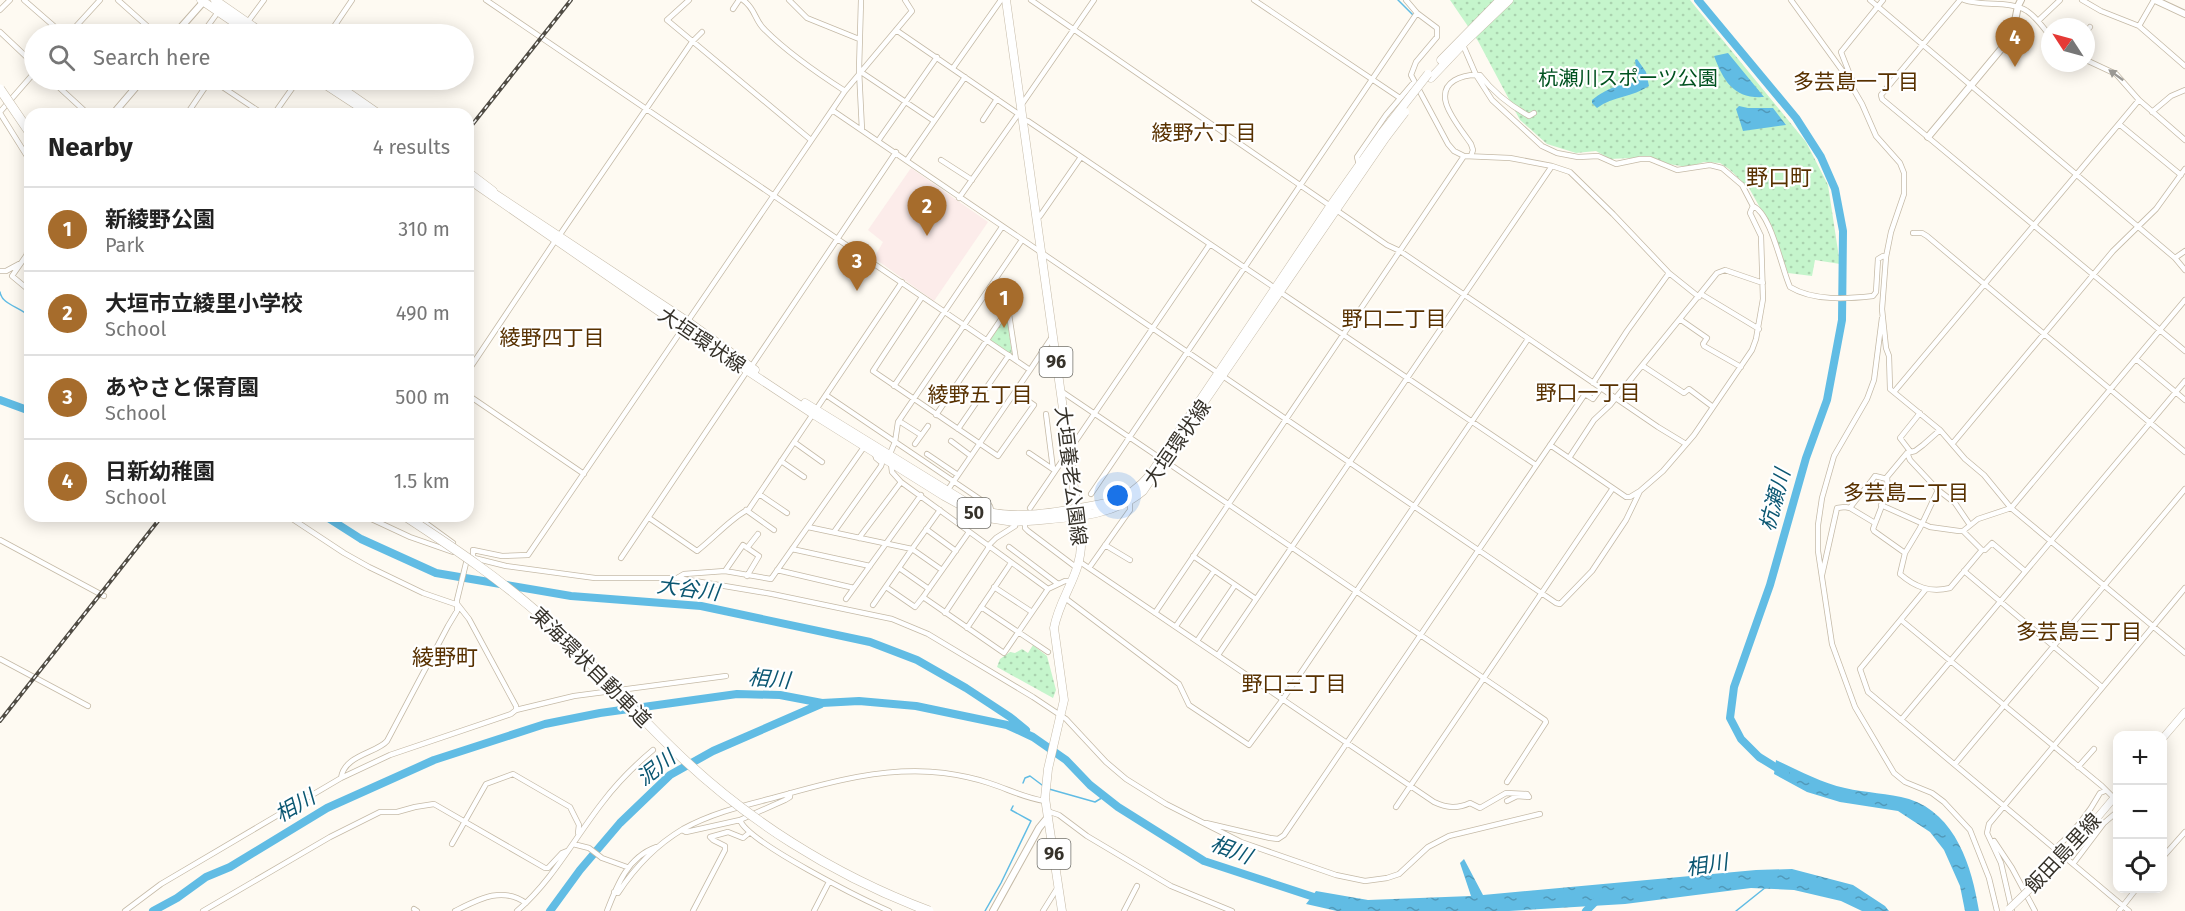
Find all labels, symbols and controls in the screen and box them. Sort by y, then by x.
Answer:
pin: 4 [1996,17,2034,67]
north arrow [2041,18,2095,72]
search box [24,24,474,90]
icon: search [45,41,78,74]
text: Search here [93,44,211,71]
park label: 杭瀬川スポーツ公園 [1538,66,1718,90]
district label: 多芸島一丁目 [1793,69,1919,95]
one-way arrow [2108,69,2124,81]
district label: 綾野六丁目 [1152,120,1257,146]
text: Nearby [48,132,133,163]
text: 4 results [373,135,450,159]
district label: 野口町 [1746,164,1812,191]
pin: 2 [908,186,946,236]
text: 新綾野公園 [105,206,215,233]
text: 1 [63,217,72,241]
text: 310 m [398,217,450,241]
text: Park [105,233,144,257]
pin: 3 [838,242,876,291]
pin: 1 [984,278,1024,328]
text: 大垣市立綾里小学校 [105,290,303,317]
text: 2 [62,301,73,325]
text: 490 m [396,301,450,325]
street label: 大垣環状線 [654,302,750,378]
district label: 野口二丁目 [1342,306,1447,332]
text: School [105,317,166,341]
district label: 綾野四丁目 [500,325,605,351]
road number: 96 [1040,347,1072,377]
text: あやさと保育園 [105,374,259,401]
district label: 野口一丁目 [1536,380,1641,406]
district label: 綾野五丁目 [928,382,1033,408]
text: 3 [62,385,73,409]
text: 500 m [395,385,450,409]
street label: 大垣環状線 [1138,395,1216,491]
text: School [105,401,166,425]
street label: 大垣養老公園線 [1051,405,1091,547]
text: 日新幼稚園 [105,458,215,485]
water label: 杭瀬川 [1754,464,1796,534]
text: 4 [62,469,73,493]
text: 1.5 km [394,469,450,493]
district label: 多芸島二丁目 [1843,480,1969,506]
your location [1103,481,1132,510]
text: School [105,485,166,509]
road number: 50 [958,498,990,528]
water label: 大谷川 [655,572,723,606]
street label: 東海環状自動車道 [526,602,656,732]
district label: 多芸島三丁目 [2016,619,2142,645]
district label: 綾野町 [412,644,478,671]
water label: 相川 [747,664,793,694]
district label: 野口三丁目 [1242,671,1347,697]
map controls [2113,731,2167,893]
button: + [2113,731,2167,785]
water label: 泥川 [631,744,682,791]
water label: 相川 [270,783,321,828]
button: − [2113,785,2167,839]
street label: 飯田島里線 [2020,808,2106,898]
water label: 相川 [1207,830,1257,870]
road number: 96 [1038,839,1070,869]
button: locate [2113,839,2167,893]
water label: 相川 [1684,849,1732,881]

